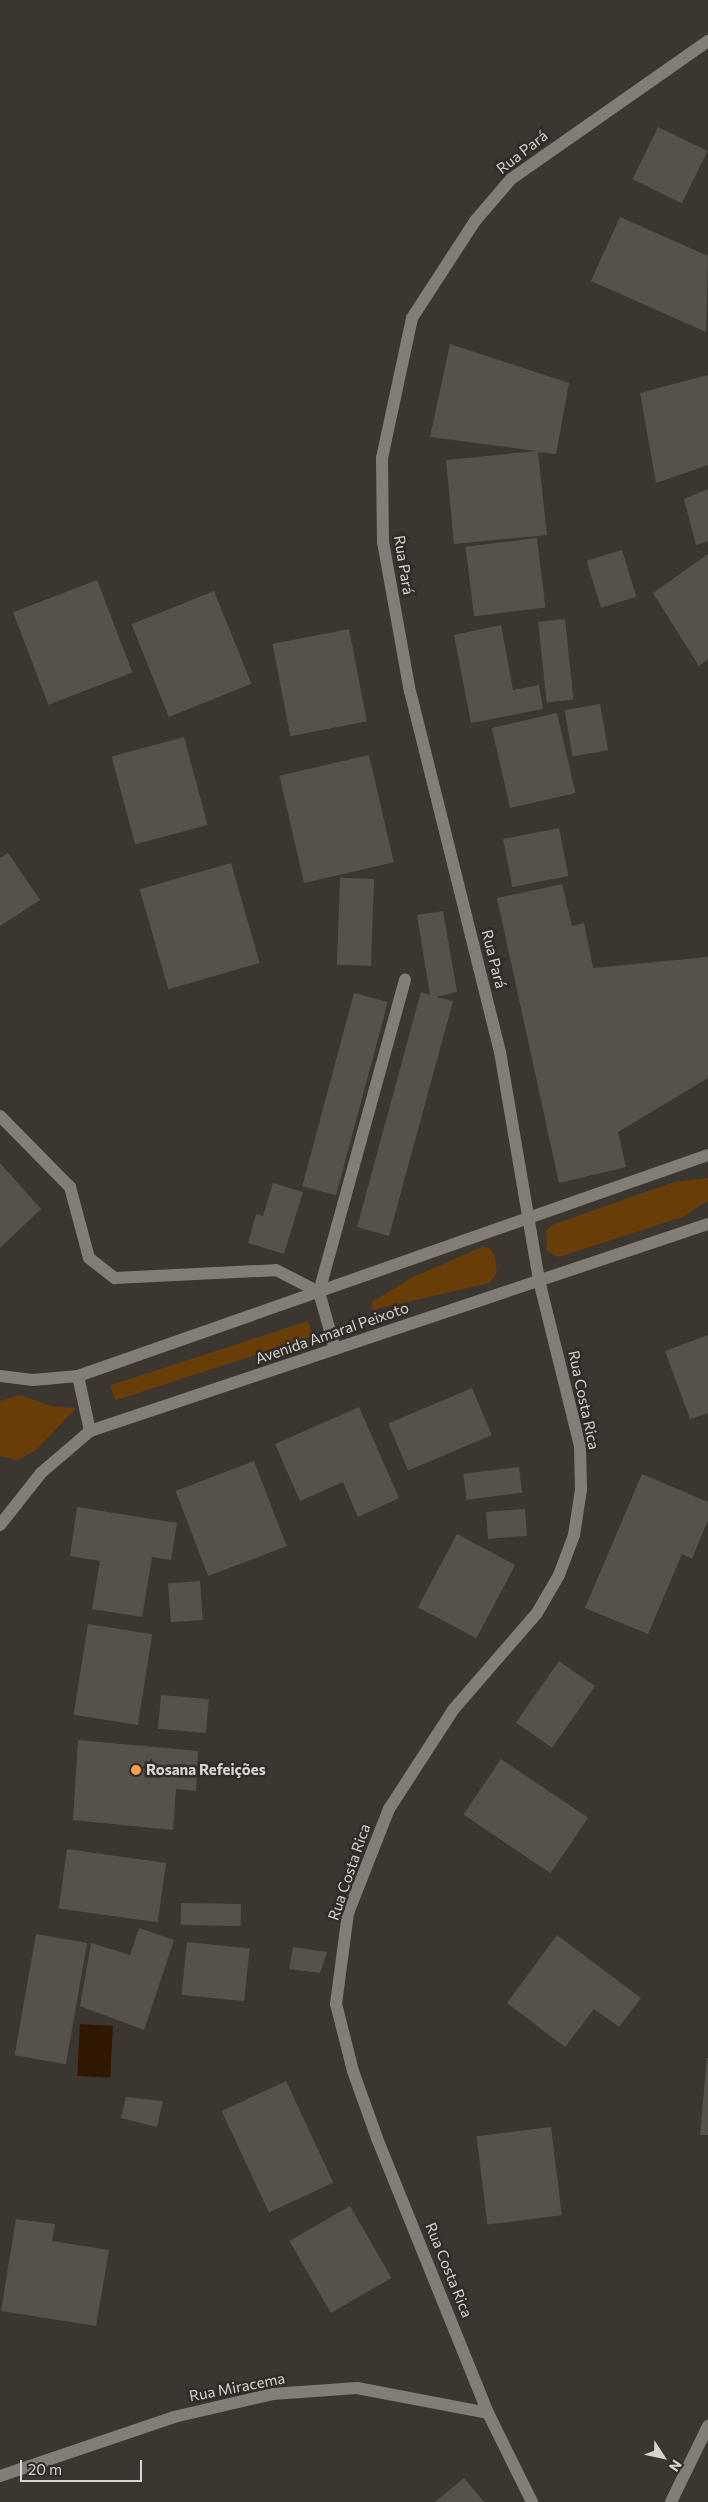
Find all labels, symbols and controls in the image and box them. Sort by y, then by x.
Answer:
street label: Rua Pará [493,126,551,178]
street label: Rua Pará [390,534,418,596]
street label: Rua Pará [478,928,510,990]
street label: Avenida Amaral Peixoto [253,1298,411,1368]
street label: Rua Costa Rica [565,1349,603,1451]
place label: Rosana Refeições [146,1761,266,1779]
marker: Rosana Refeições [130,1764,142,1776]
street label: Rua Costa Rica [324,1821,374,1923]
street label: Rua Costa Rica [422,2220,476,2320]
street label: Rua Miracema [188,2369,286,2405]
north arrow [638,2432,688,2482]
scale bar [22,2450,145,2482]
text: N [666,2457,686,2475]
text: 20 m [28,2460,62,2478]

